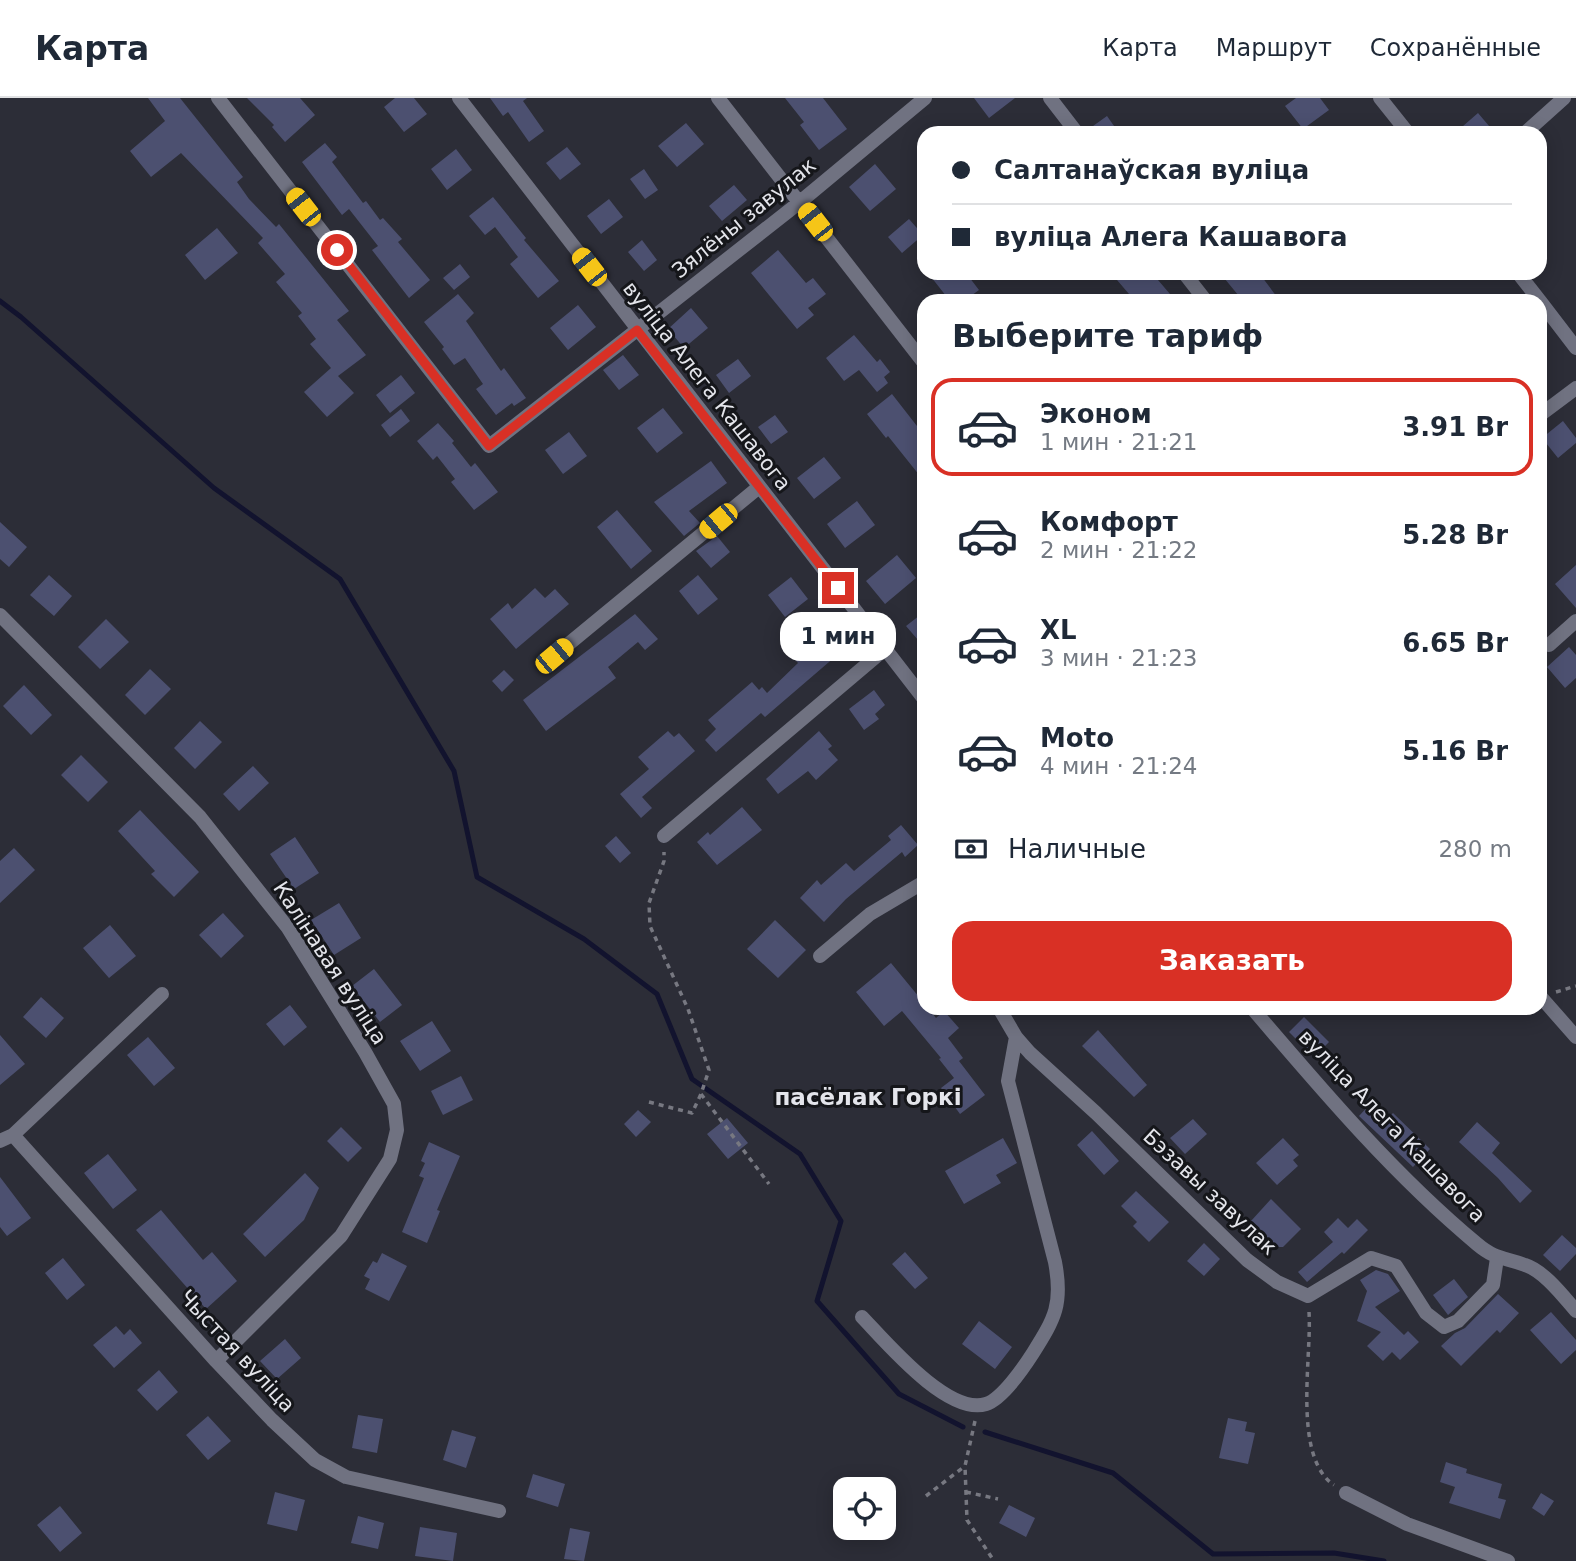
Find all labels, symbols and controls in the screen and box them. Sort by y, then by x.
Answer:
text: Карта [35,29,149,68]
text: Карта [1102,34,1178,62]
text: Маршрут [1216,34,1332,62]
text: Сохранённые [1370,34,1541,62]
street label: Зялёны завулак [668,153,820,283]
text: Салтанаўская вуліца [994,155,1309,185]
car [282,184,325,230]
car [794,199,837,245]
text: вуліца Алега Кашавога [994,222,1348,252]
route start [321,234,353,266]
car [568,244,611,290]
street label: вуліца Алега Кашавога [618,277,796,495]
text: Выберите тариф [952,317,1263,355]
icon: car [956,396,1019,459]
text: Эконом [1040,399,1152,429]
text: 3.91 Br [1402,412,1508,442]
text: 1 мин · 21:21 [1040,429,1198,455]
car [696,499,741,543]
icon: car [956,504,1019,567]
text: Комфорт [1040,507,1178,537]
text: 5.28 Br [1402,520,1508,550]
text: 2 мин · 21:22 [1040,537,1198,563]
route end [822,572,854,604]
callout: 1 мин [780,612,896,662]
icon: car [956,612,1019,675]
text: XL [1040,615,1077,645]
text: 1 мин [801,623,875,649]
text: 6.65 Br [1402,628,1508,658]
car [532,634,577,678]
text: 3 мин · 21:23 [1040,645,1198,671]
icon: car [956,720,1019,783]
text: Moto [1040,723,1114,753]
text: 5.16 Br [1402,736,1508,766]
text: 4 мин · 21:24 [1040,753,1198,779]
icon: cash [952,830,990,868]
text: Наличные [1008,834,1146,864]
text: 280 m [1438,836,1512,862]
street label: Калінавая вуліца [268,877,392,1049]
button: Заказать [952,921,1512,1001]
street label: вуліца Алега Кашавога [1294,1025,1490,1227]
district label: пасёлак Горкі [774,1084,962,1110]
street label: Бэзавы завулак [1138,1124,1282,1260]
street label: Чыстая вуліца [174,1285,300,1417]
map controls [833,1477,896,1540]
button: locate [833,1477,896,1540]

